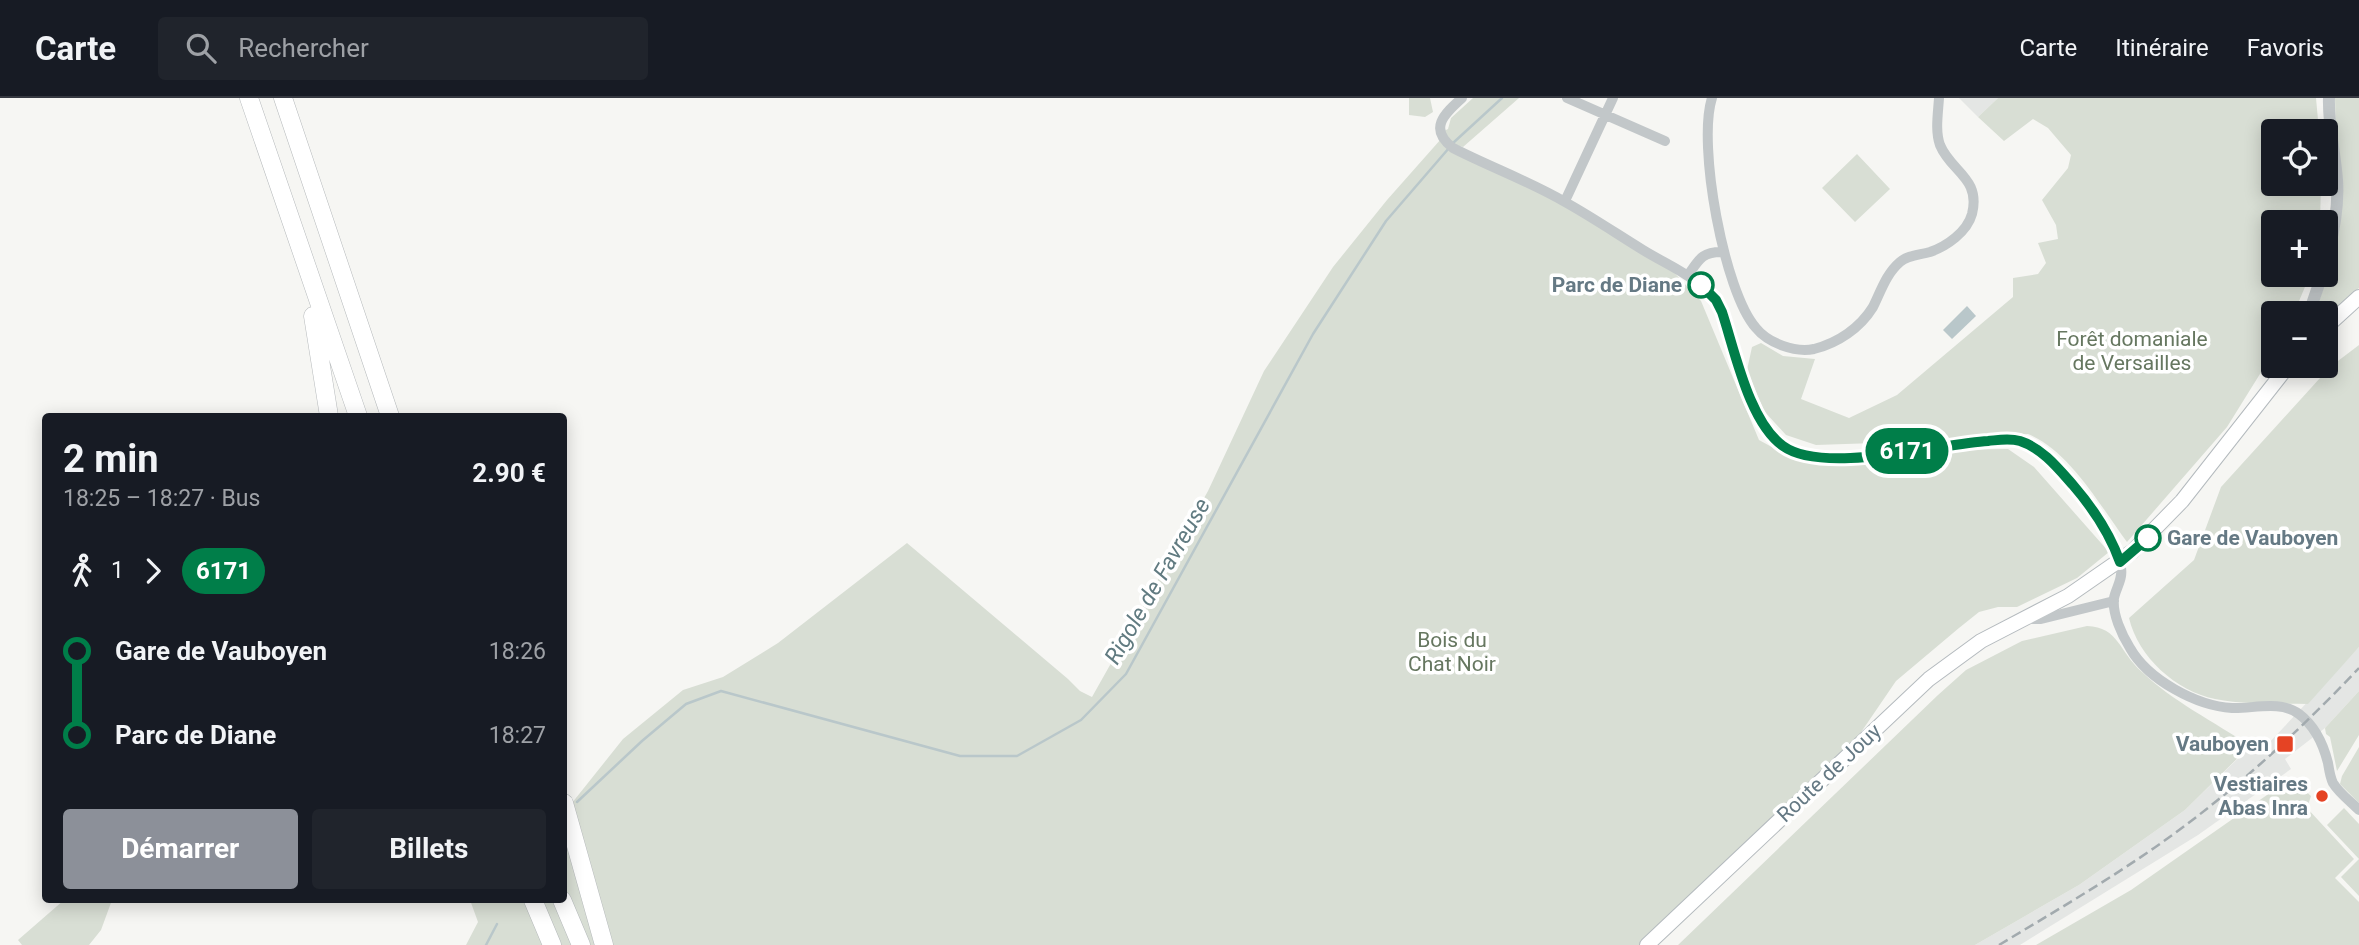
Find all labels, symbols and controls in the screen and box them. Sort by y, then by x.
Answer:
search box [158,17,648,80]
text: Carte [35,29,116,68]
icon: search [182,29,220,67]
text: Rechercher [238,33,369,63]
text: Carte [2019,34,2077,62]
text: Itinéraire [2115,34,2209,62]
text: Favoris [2247,34,2324,62]
map controls [2261,119,2338,378]
button: locate [2261,119,2338,196]
button: + [2261,210,2338,287]
marker: Parc de Diane [1688,272,1714,298]
place label: Parc de Diane [1552,273,1682,297]
button: − [2261,301,2338,378]
park label: Forêt domaniale de Versailles [2056,327,2208,375]
line badge: 6171 [1858,428,1956,474]
text: 2 min [63,437,159,481]
text: 6171 [1879,437,1935,465]
text: 2.90 € [472,458,546,488]
text: 18:25 – 18:27 · Bus [63,485,260,512]
water label: Rigole de Favreuse [1099,493,1216,669]
marker: Gare de Vauboyen [2135,525,2161,551]
place label: Gare de Vauboyen [2167,526,2338,550]
icon: walk [63,552,101,590]
icon: forward [134,552,172,590]
text: 1 [111,557,124,584]
text: 6171 [196,557,251,585]
park label: Bois du Chat Noir [1408,628,1496,676]
text: Gare de Vauboyen [115,636,327,666]
text: 18:26 [489,638,546,665]
street label: Route de Jouy [1772,719,1886,827]
text: Parc de Diane [115,720,276,750]
text: 18:27 [489,722,546,749]
place label: Vauboyen [2176,732,2269,756]
marker: Vauboyen [2275,734,2295,754]
place label: Vestiaires Abas Inra [2214,772,2308,820]
marker: Vestiaires Abas Inra [2314,788,2330,804]
button: Démarrer [63,809,298,889]
button: Billets [312,809,546,889]

